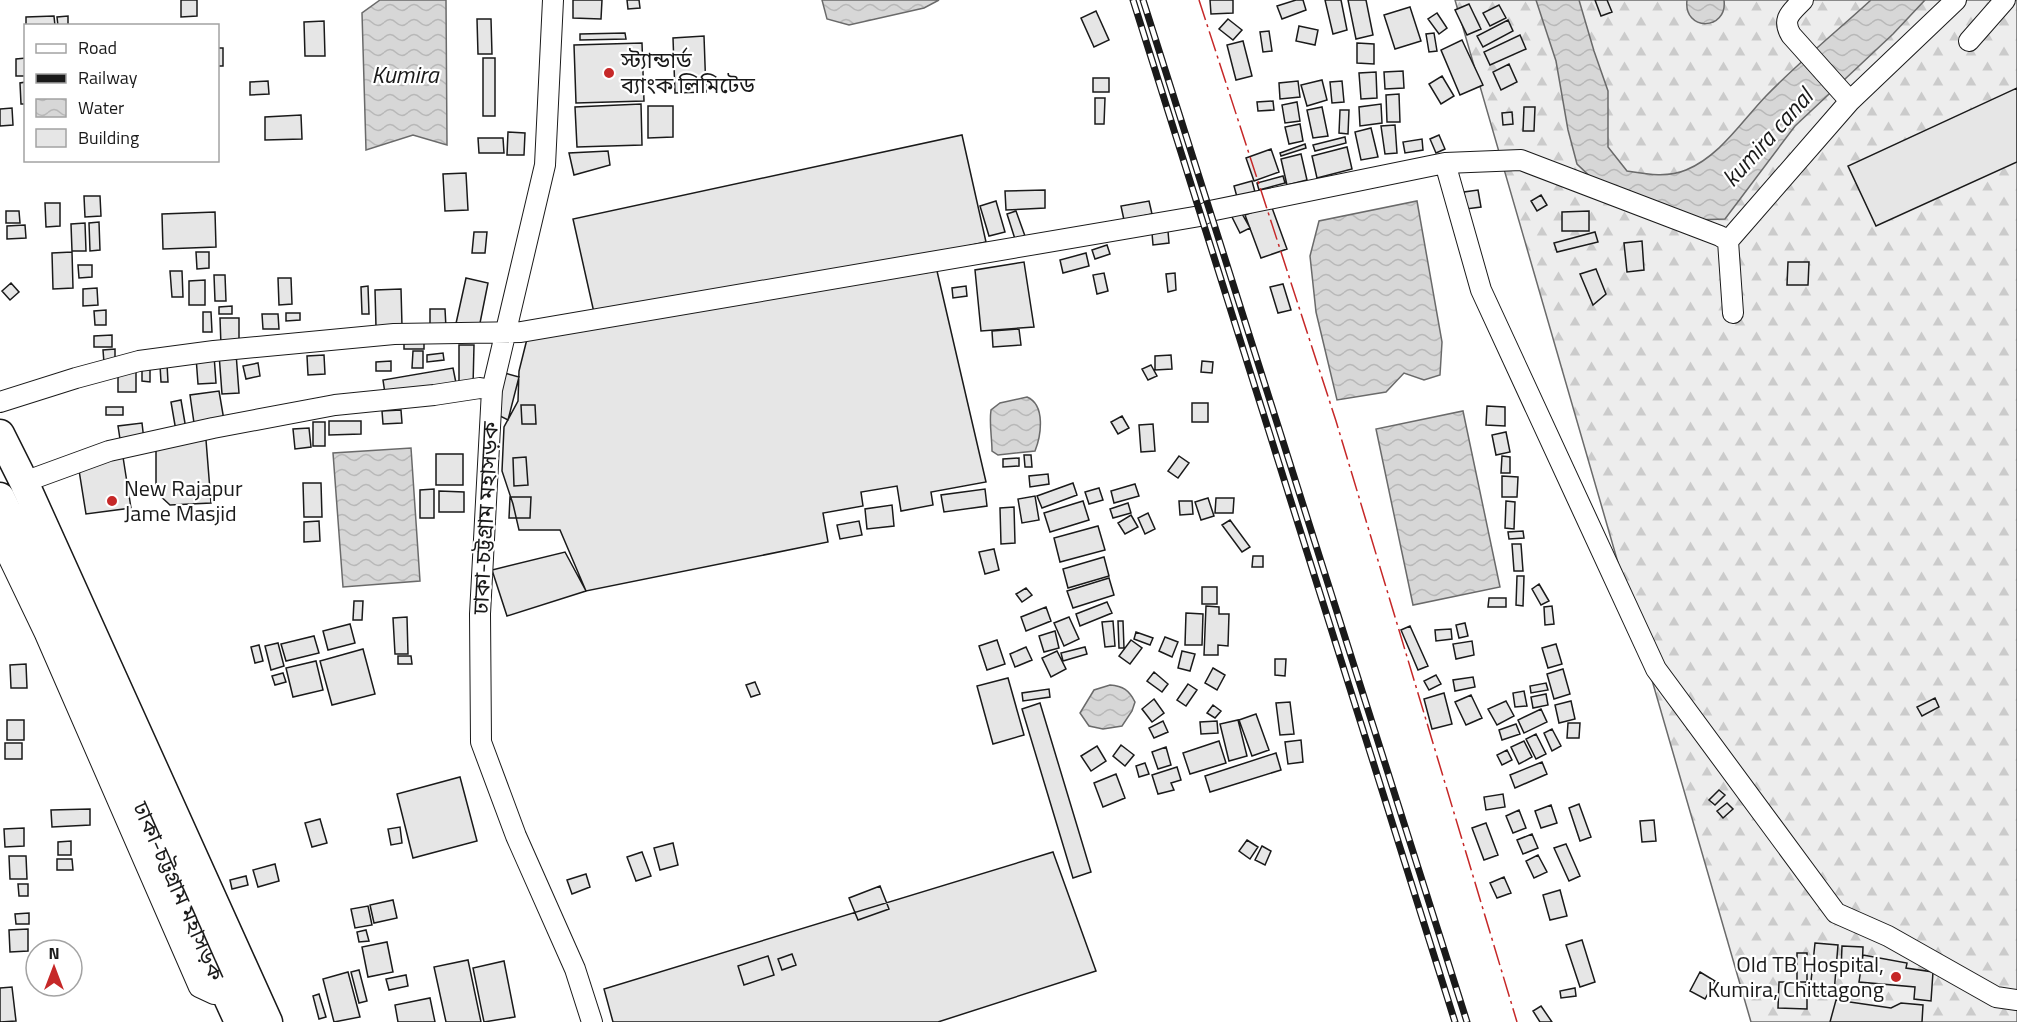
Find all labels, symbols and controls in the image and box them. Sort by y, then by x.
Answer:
legend [24,24,219,162]
text: Road [78,34,117,61]
place label: স্ট্যান্ডার্ড ব্যাংক লিমিটেড [620,43,755,102]
water label: Kumira [372,56,440,92]
text: Railway [78,64,138,91]
marker: স্ট্যান্ডার্ড ব্যাংক লিমিটেড [602,66,616,80]
water label: kumira canal [1713,78,1823,194]
text: Water [78,94,124,121]
text: Building [78,124,139,151]
street label: ঢাকা-চট্টগ্রাম মহাসড়ক [463,421,507,616]
place label: New Rajapur Jame Masjid [124,471,243,530]
marker: New Rajapur Jame Masjid [105,494,119,508]
street label: ঢাকা-চট্টগ্রাম মহাসড়ক [124,795,234,986]
north arrow [24,938,84,998]
text: N [48,941,60,965]
place label: Old TB Hospital, Kumira, Chittagong [1707,947,1884,1006]
marker: Old TB Hospital, Kumira, Chittagong [1889,970,1903,984]

